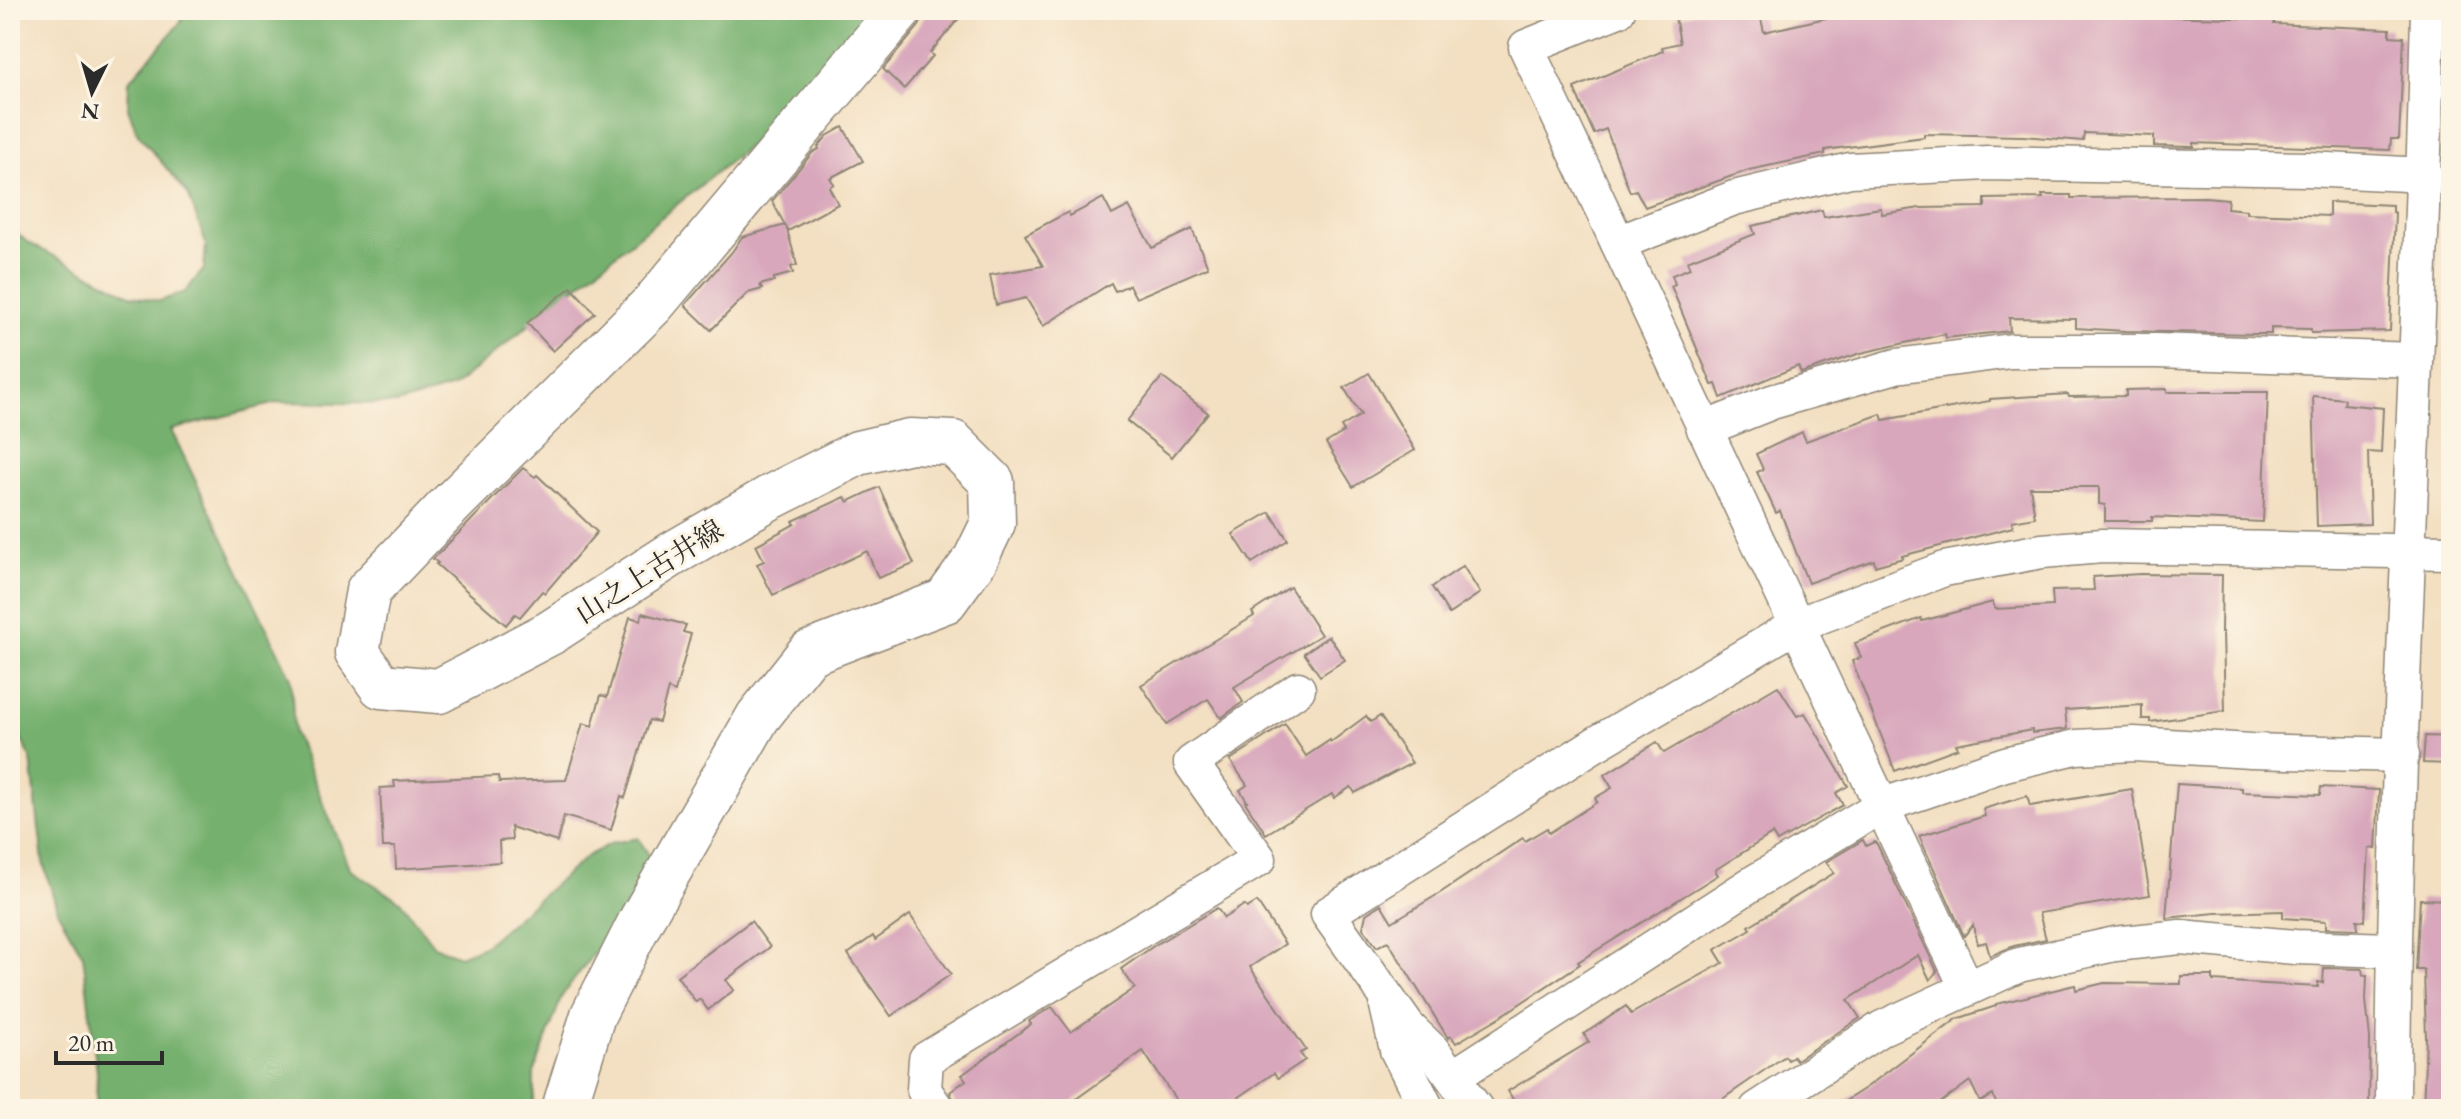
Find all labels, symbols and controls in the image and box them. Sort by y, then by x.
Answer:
north arrow [52,52,132,132]
text: N [80,96,100,127]
street label: 山之上古井線 [568,511,730,631]
scale bar [56,1015,162,1065]
text: 20 m [68,1027,115,1058]

